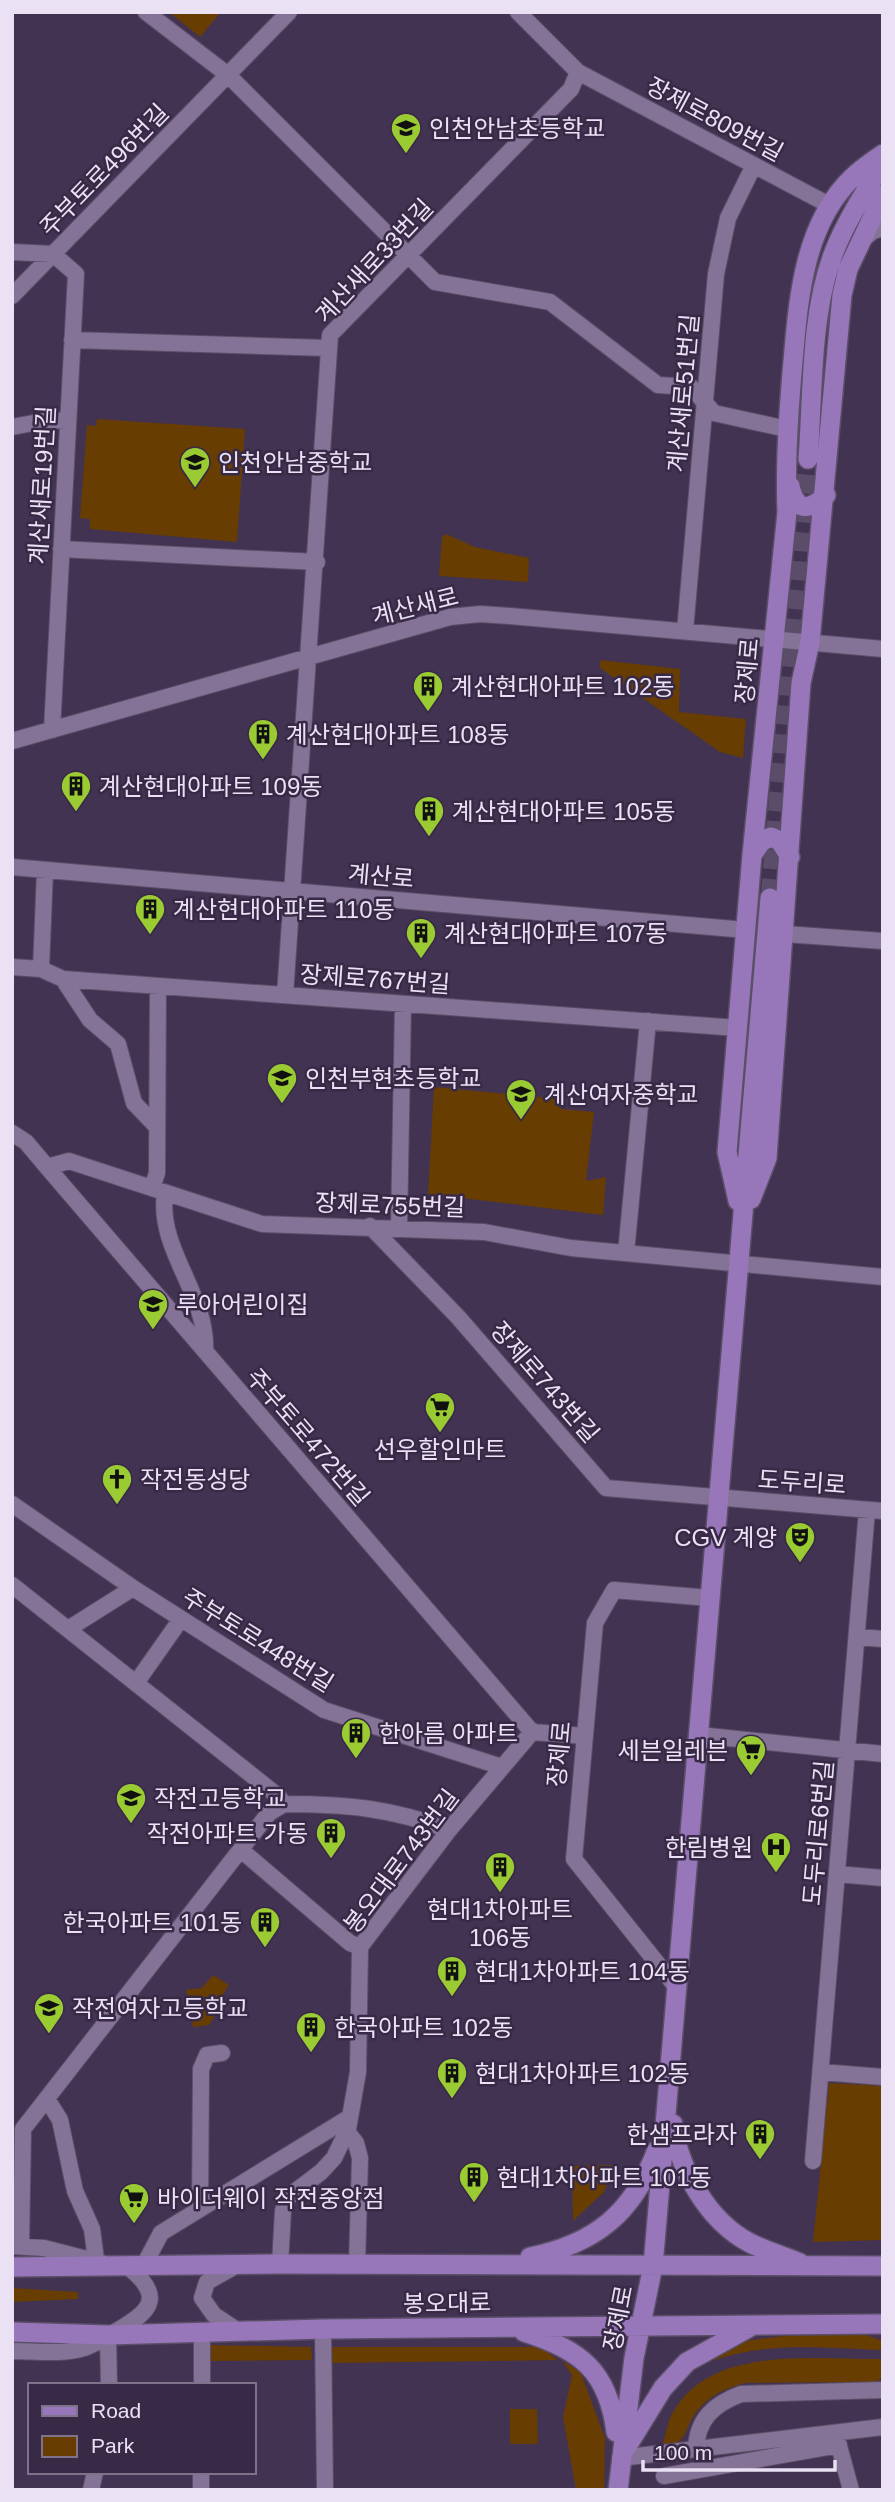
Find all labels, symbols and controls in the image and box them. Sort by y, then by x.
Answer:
street label: 장제로809번길 [642,72,788,166]
street label: 주부토로496번길 [34,99,174,241]
school or university icon: 인천안남초등학교 [389,111,423,155]
place label: 인천안남초등학교 [429,115,606,142]
street label: 계산새로33번길 [310,194,438,328]
street label: 계산새로51번길 [663,313,703,473]
street label: 계산새로19번길 [24,405,60,565]
school or university icon: 인천안남중학교 [178,445,212,489]
place label: 인천안남중학교 [218,449,373,476]
street label: 계산새로 [369,582,461,630]
street label: 장제로 [731,637,763,705]
building icon: 계산현대아파트 102동 [411,669,445,713]
place label: 계산현대아파트 102동 [451,673,674,700]
building icon: 계산현대아파트 108동 [246,717,280,761]
place label: 계산현대아파트 108동 [286,721,509,748]
building icon: 계산현대아파트 109동 [59,769,93,813]
place label: 계산현대아파트 109동 [99,773,322,800]
building icon: 계산현대아파트 105동 [412,794,446,838]
place label: 계산현대아파트 105동 [452,798,675,825]
street label: 계산로 [347,860,415,892]
building icon: 계산현대아파트 110동 [133,892,167,936]
place label: 계산현대아파트 110동 [173,896,395,923]
building icon: 계산현대아파트 107동 [404,916,438,960]
place label: 계산현대아파트 107동 [444,920,667,947]
street label: 장제로767번길 [299,960,451,998]
school or university icon: 인천부현초등학교 [265,1061,299,1105]
place label: 인천부현초등학교 [305,1065,482,1092]
school or university icon: 계산여자중학교 [504,1077,538,1121]
place label: 계산여자중학교 [544,1081,699,1108]
street label: 장제로755번길 [314,1189,466,1221]
school or university icon: 루아어린이집 [136,1287,170,1331]
place label: 루아어린이집 [176,1291,308,1318]
street label: 장제로743번길 [485,1316,605,1448]
street label: 주부토로472번길 [241,1363,375,1511]
supermarket icon: 선우할인마트 [423,1390,457,1434]
place label: 선우할인마트 [374,1436,506,1463]
church icon: 작전동성당 [100,1462,134,1506]
street label: 도두리로 [757,1465,847,1499]
place label: 작전동성당 [140,1466,250,1493]
theatre icon: CGV 계양 [783,1520,817,1564]
place label: CGV 계양 [674,1524,777,1551]
street label: 주부토로448번길 [178,1583,338,1697]
building icon: 한아름 아파트 [339,1716,373,1760]
place label: 한아름 아파트 [379,1720,518,1747]
street label: 장제로 [543,1720,575,1788]
supermarket icon: 세븐일레븐 [734,1733,768,1777]
place label: 세븐일레븐 [618,1737,728,1764]
street label: 도두리로6번길 [798,1759,838,1907]
school or university icon: 작전고등학교 [114,1781,148,1825]
street label: 봉오대로743번길 [338,1784,464,1938]
place label: 작전고등학교 [154,1785,286,1812]
building icon: 작전아파트 가동 [314,1816,348,1860]
place label: 작전아파트 가동 [147,1820,308,1847]
hospital icon: 한림병원 [759,1830,793,1874]
place label: 한림병원 [665,1834,753,1861]
building icon: 현대1차아파트 106동 [483,1850,517,1894]
place label: 현대1차아파트 106동 [427,1896,573,1951]
building icon: 한국아파트 101동 [248,1905,282,1949]
place label: 한국아파트 101동 [63,1909,242,1936]
building icon: 현대1차아파트 104동 [435,1954,469,1998]
place label: 현대1차아파트 104동 [475,1958,690,1985]
school or university icon: 작전여자고등학교 [32,1991,66,2035]
place label: 작전여자고등학교 [72,1995,249,2022]
building icon: 한국아파트 102동 [294,2010,328,2054]
place label: 한국아파트 102동 [334,2014,513,2041]
building icon: 현대1차아파트 102동 [435,2056,469,2100]
place label: 현대1차아파트 102동 [475,2060,690,2087]
building icon: 한샘프라자 [743,2117,777,2161]
place label: 한샘프라자 [627,2121,737,2148]
building icon: 현대1차아파트 101동 [457,2160,491,2204]
place label: 현대1차아파트 101동 [497,2164,712,2191]
supermarket icon: 바이더웨이 작전중앙점 [117,2181,151,2225]
place label: 바이더웨이 작전중앙점 [157,2185,384,2212]
street label: 장제로 [598,2283,638,2353]
street label: 봉오대로 [403,2289,491,2317]
legend [28,2383,256,2474]
text: Road [91,2399,141,2422]
scale bar [643,2428,836,2472]
text: Park [91,2434,135,2457]
text: 100 m [654,2441,712,2464]

